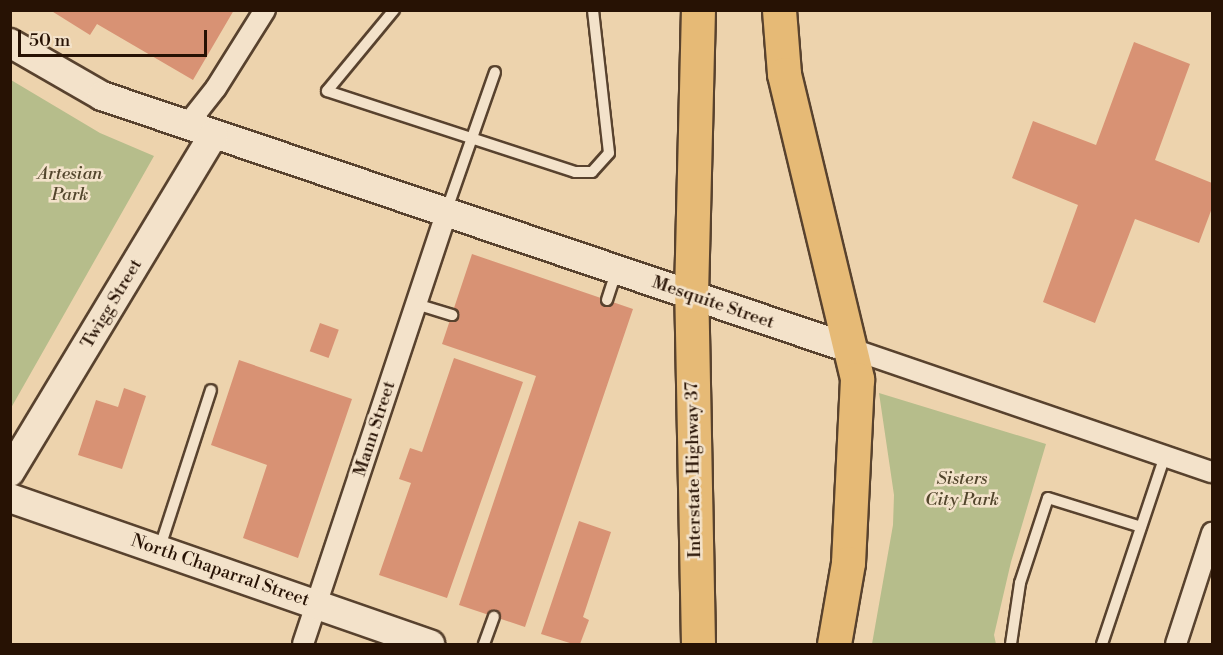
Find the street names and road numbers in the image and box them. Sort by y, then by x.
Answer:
street label: Twigg Street [77,255,147,353]
street label: Mesquite Street [649,272,777,334]
street label: Mann Street [349,379,401,479]
street label: Interstate Highway 37 [682,382,706,558]
street label: North Chaparral Street [128,530,312,612]

